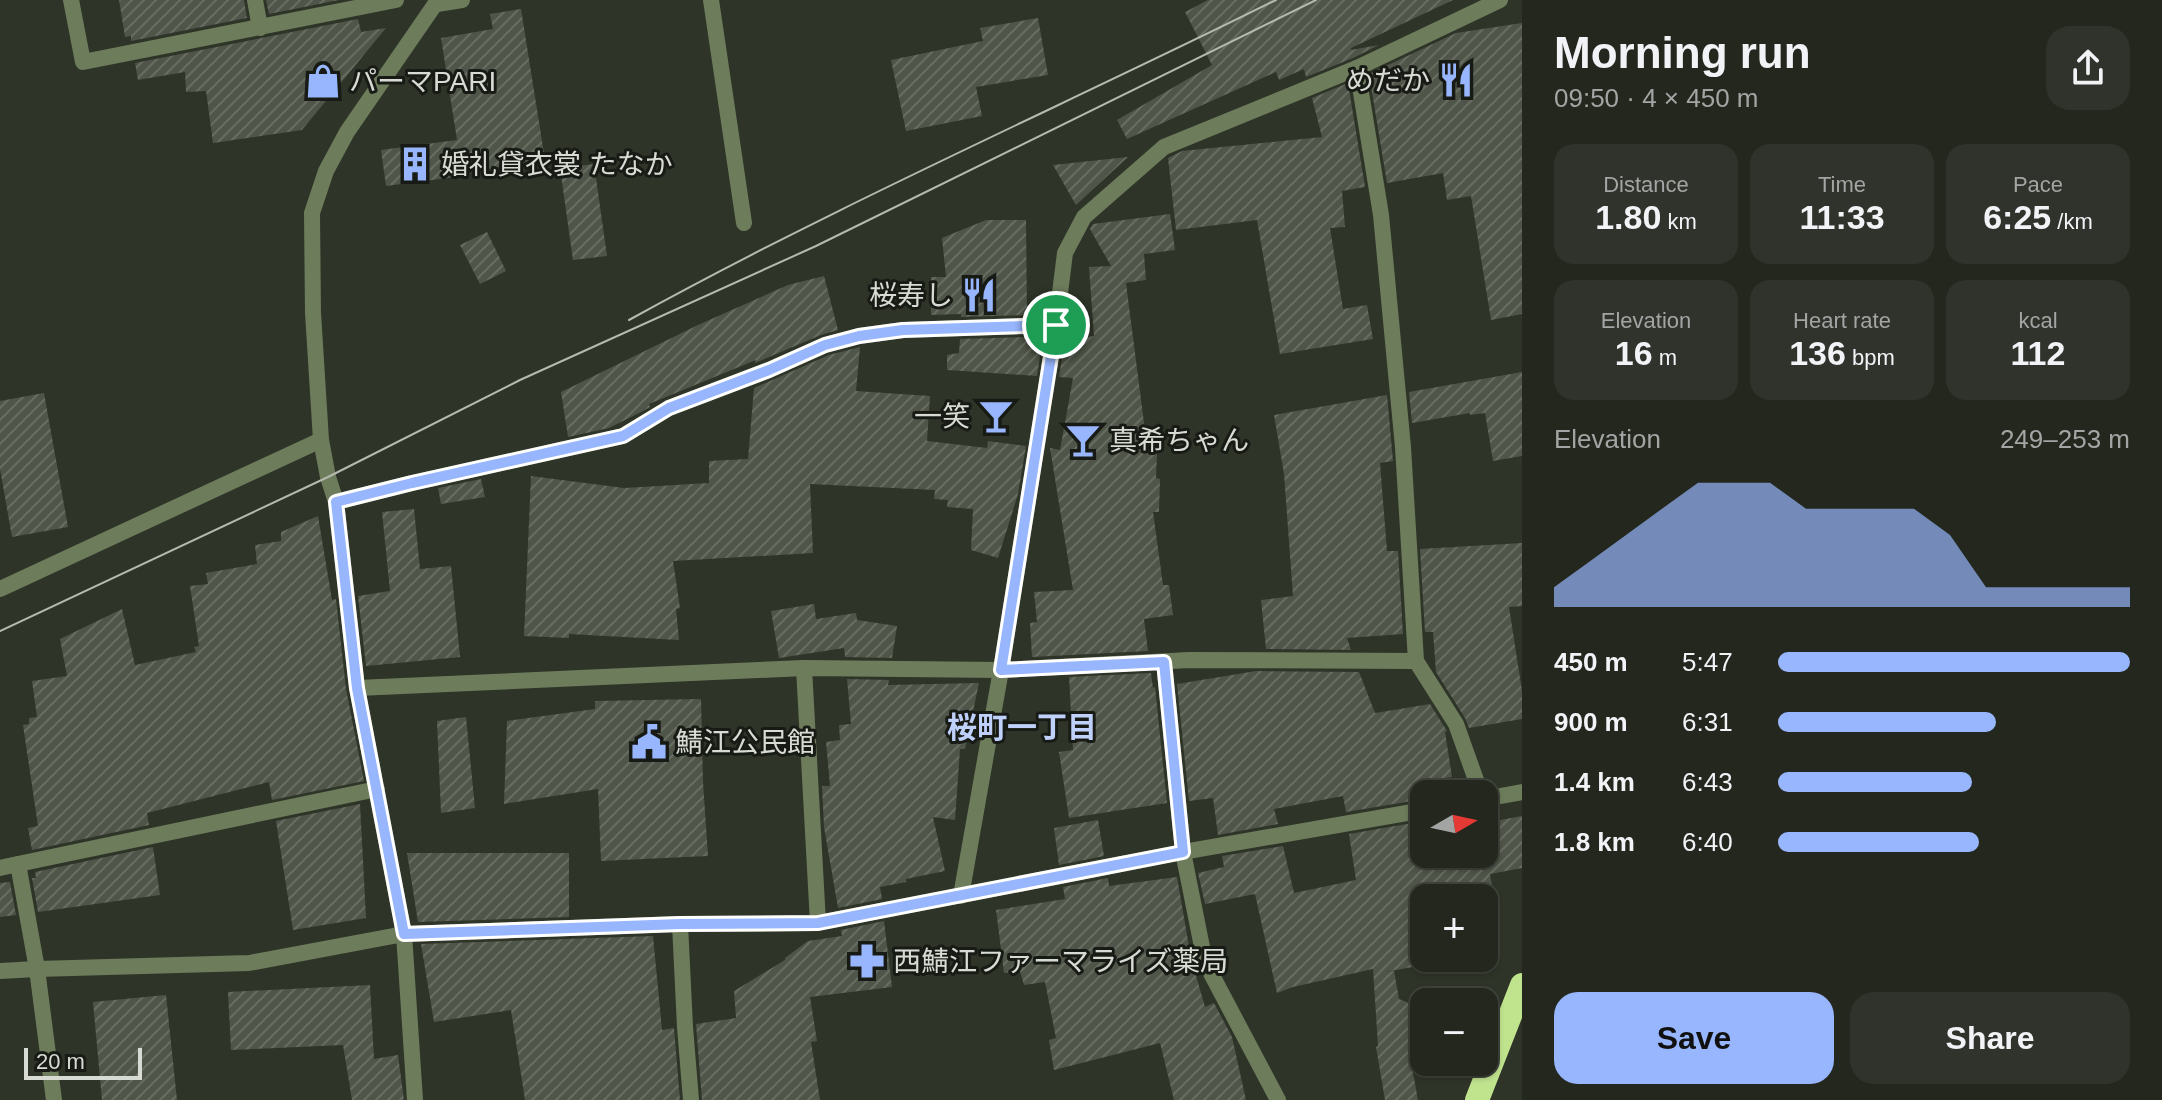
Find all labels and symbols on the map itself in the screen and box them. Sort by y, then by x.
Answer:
restaurant icon: めだか [1437,61,1475,99]
shop icon: パーマPARI [304,62,342,100]
place label: めだか [1346,65,1430,96]
place label: パーマPARI [349,66,496,97]
building icon: 婚礼貸衣裳 たなか [396,145,434,183]
place label: 婚礼貸衣裳 たなか [441,149,673,180]
restaurant icon: 桜寿し [960,276,998,314]
place label: 桜寿し [869,280,953,311]
pin [1022,291,1090,359]
bar icon: 一笑 [977,397,1015,435]
place label: 一笑 [914,401,970,432]
bar icon: 真希ちゃん [1064,421,1102,459]
place label: 真希ちゃん [1109,425,1249,456]
district label: 桜町一丁目 [947,711,1097,744]
public building icon: 鯖江公民館 [630,723,668,761]
place label: 鯖江公民館 [675,727,815,758]
north arrow [1410,780,1498,868]
pharmacy icon: 西鯖江ファーマライズ薬局 [848,942,886,980]
place label: 西鯖江ファーマライズ薬局 [893,946,1228,977]
scale bar [24,1044,142,1080]

